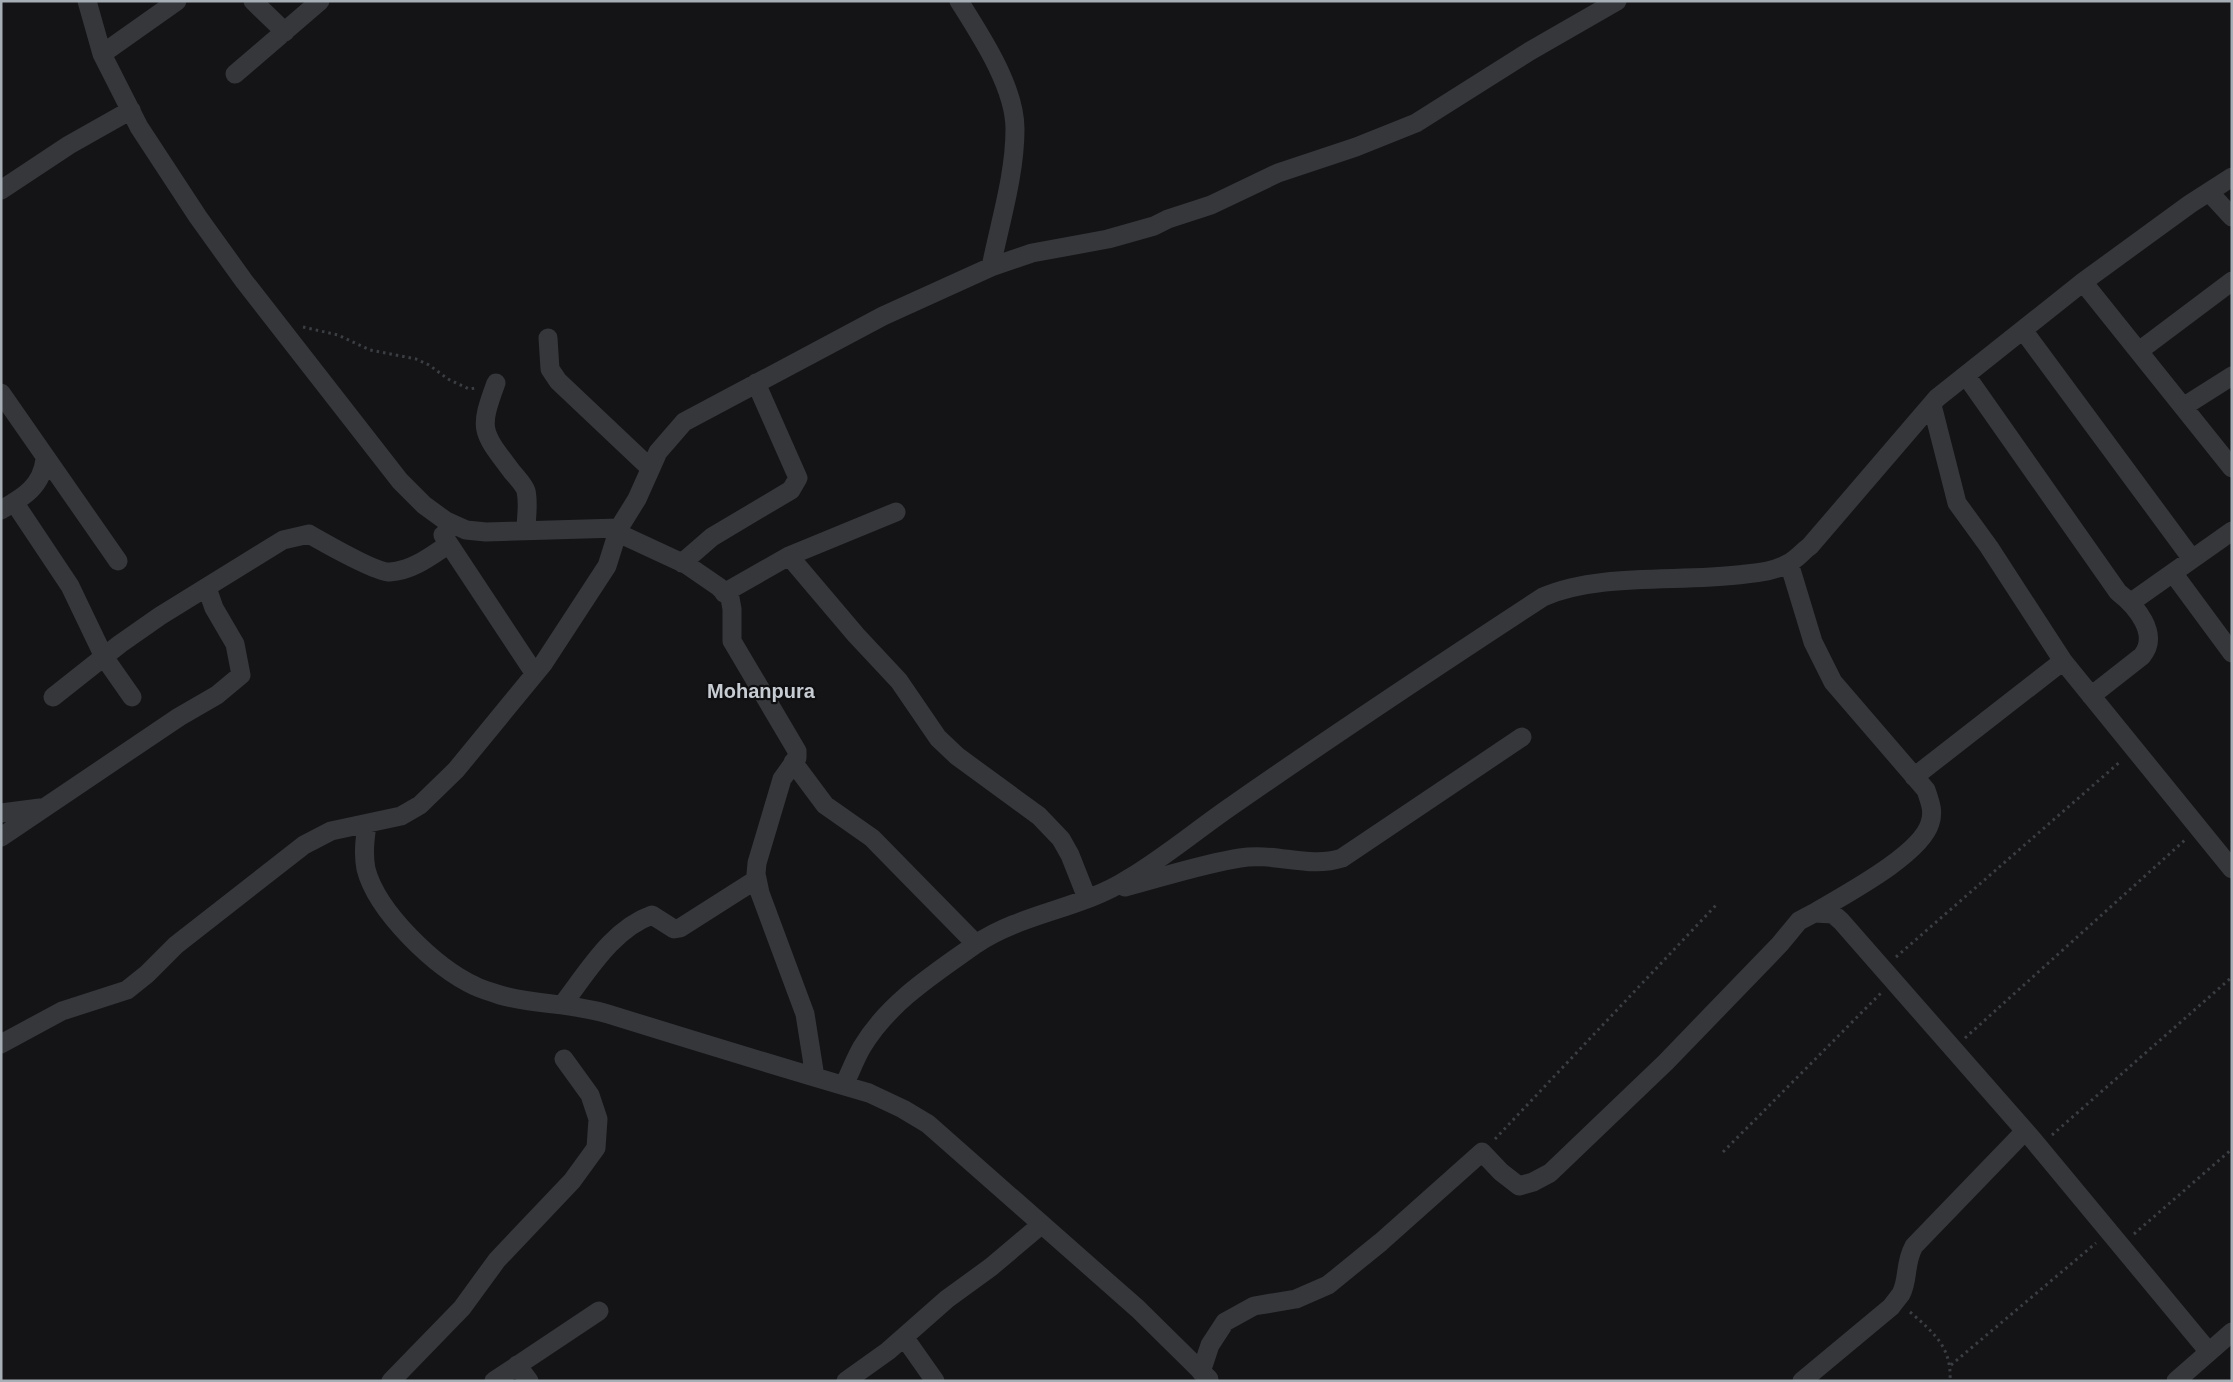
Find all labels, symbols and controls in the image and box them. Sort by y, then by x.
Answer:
district label: Mohanpura [707,680,816,702]

